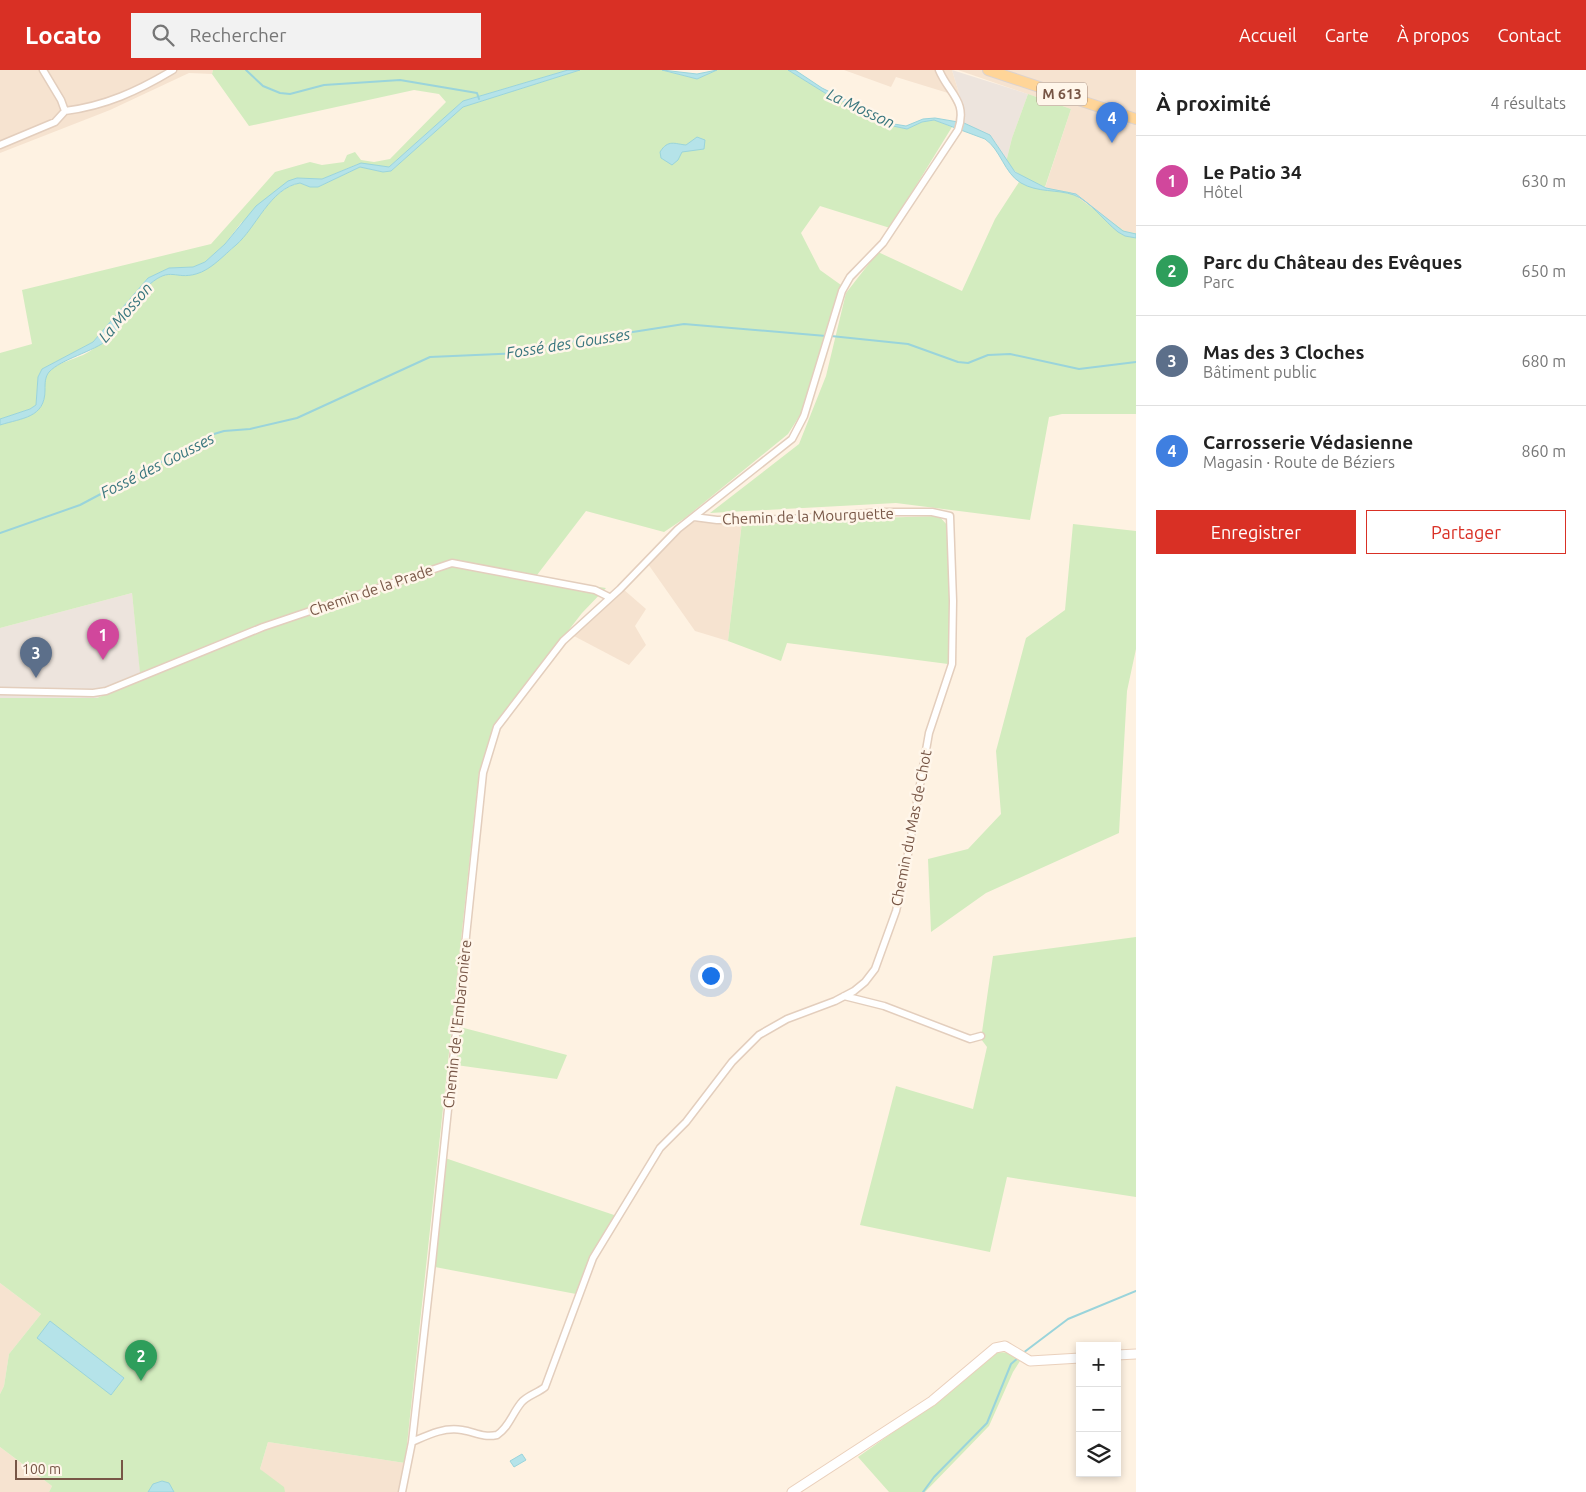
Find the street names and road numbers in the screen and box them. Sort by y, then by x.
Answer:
road number: M 613 [1037,82,1087,106]
street label: Chemin de la Mourguette [722,505,894,527]
street label: Chemin de la Prade [307,561,435,619]
street label: Chemin du Mas de Chot [887,748,935,908]
street label: Chemin de l'Embaronière [440,939,474,1109]

